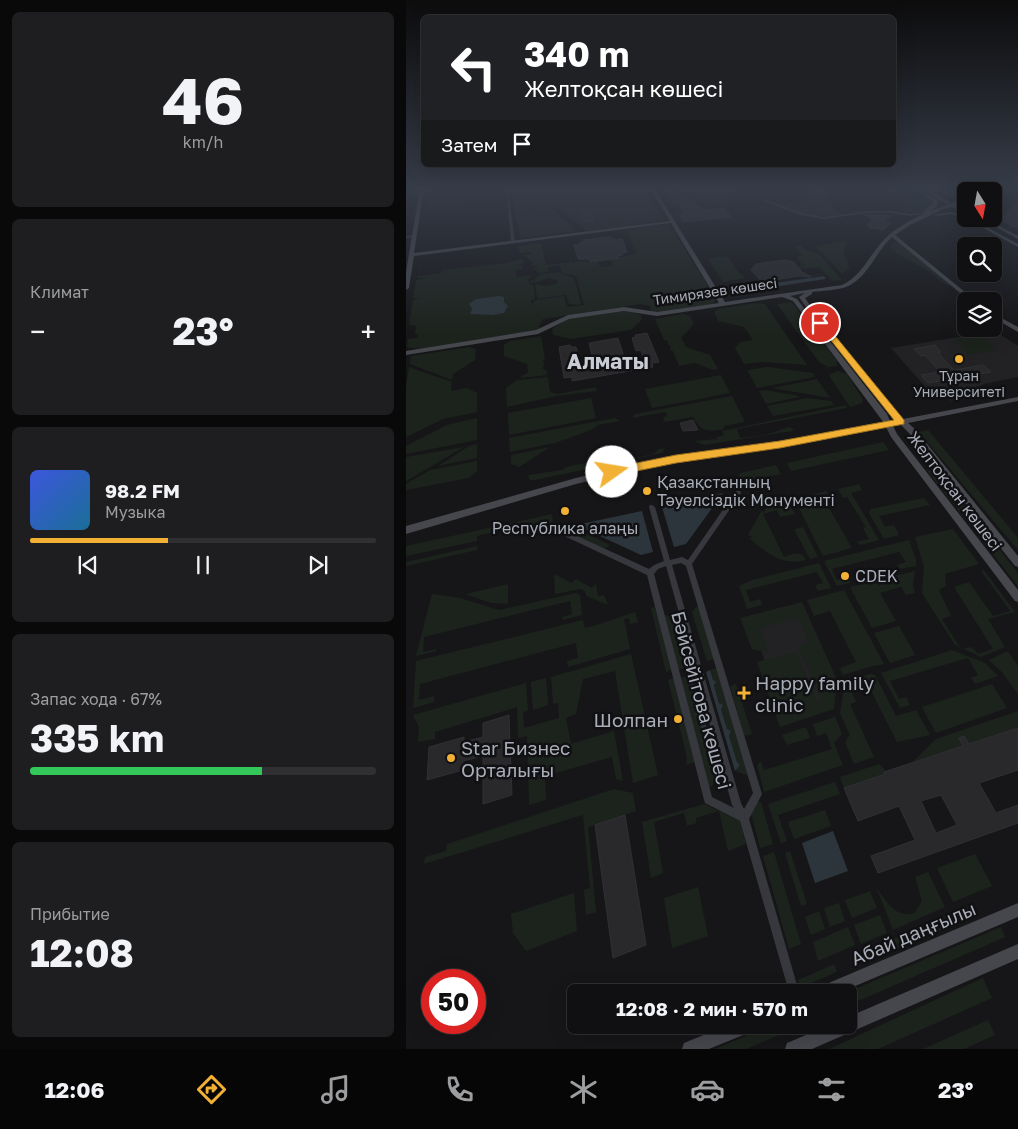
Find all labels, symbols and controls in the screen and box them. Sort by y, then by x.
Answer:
text: 340 m [524,33,629,75]
icon: left [441,35,506,100]
text: 46 [162,60,244,138]
text: Желтоқсан көшесі [524,75,723,102]
icon: arrive [508,130,536,158]
text: km/h [183,132,223,152]
text: Затем [441,133,498,156]
north arrow [957,182,1002,228]
map controls [957,182,1002,337]
button: search [957,237,1002,282]
street label: Тимирязев көшесі [652,274,778,308]
text: Климат [30,282,89,302]
button: layers [957,292,1002,337]
pin [799,302,841,344]
text: 23° [172,308,234,353]
icon: arrive [806,309,834,337]
text: − [30,315,45,348]
text: + [361,315,376,348]
district label: Алматы [567,348,649,374]
marker: Тұран Университеті [953,353,965,365]
place label: Тұран Университеті [913,367,1005,400]
street label: Желтоқсан көшесі [903,427,1007,555]
position arrow [585,445,637,497]
place label: Қазақстанның Тәуелсіздік Монументі [657,472,835,510]
text: 98.2 FM [105,479,180,502]
marker: Қазақстанның Тәуелсіздік Монументі [641,485,653,497]
text: Музыка [105,502,166,522]
marker: Республика алаңы [559,505,571,517]
place label: Республика алаңы [492,518,638,538]
icon: previous [74,551,102,579]
icon: pause [189,551,217,579]
icon: next [304,551,332,579]
place label: CDEK [855,566,898,586]
marker: CDEK [839,570,851,582]
street label: Бәйсейітова көшесі [667,608,737,792]
place label: Happy family clinic [755,671,874,716]
marker: Happy family clinic [737,686,751,700]
text: Запас хода · 67% [30,689,162,709]
place label: Шолпан [594,708,668,731]
marker: Шолпан [672,713,684,725]
text: 335 km [30,715,164,760]
place label: Star Бизнес Орталығы [461,736,570,781]
marker: Star Бизнес Орталығы [445,752,457,764]
street label: Абай даңғылы [847,896,979,970]
text: Прибытие [30,904,110,924]
text: 12:08 [30,930,134,975]
speed limit sign: 50 [421,969,486,1034]
text: 12:08 · 2 мин · 570 m [616,997,808,1020]
icon: directions [194,1072,229,1107]
icon: music [318,1072,353,1107]
icon: phone [442,1072,477,1107]
icon: climate [566,1072,601,1107]
icon: car [690,1072,725,1107]
icon: filters [814,1072,849,1107]
text: 12:06 [45,1076,105,1103]
text: 23° [938,1076,973,1103]

